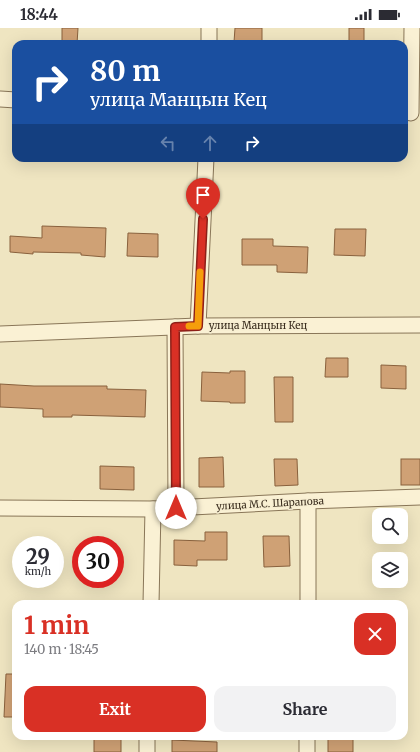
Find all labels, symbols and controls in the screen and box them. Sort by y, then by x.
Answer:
text: 18:44 [20,5,58,24]
text: 80 m [90,53,161,89]
icon: right [24,56,76,108]
text: улица Манцын Кец [90,88,267,111]
icon: left [157,132,179,154]
icon: ahead [199,132,221,154]
icon: right [241,132,263,154]
pin [186,178,220,219]
icon: arrive [192,184,214,206]
street label: улица Манцын Кец [209,319,307,332]
position arrow [155,487,197,529]
street label: улица М.С. Шарапова [216,494,325,513]
map controls [372,508,408,588]
button: search [372,508,408,544]
speed limit sign: 30 [72,536,124,588]
text: 29 [26,544,50,569]
button: layers [372,552,408,588]
text: km/h [25,565,51,578]
text: 1 min [24,610,89,641]
button: close [354,613,396,655]
text: 140 m · 18:45 [24,641,99,658]
button: Exit [24,686,206,732]
button: Share [214,686,396,732]

